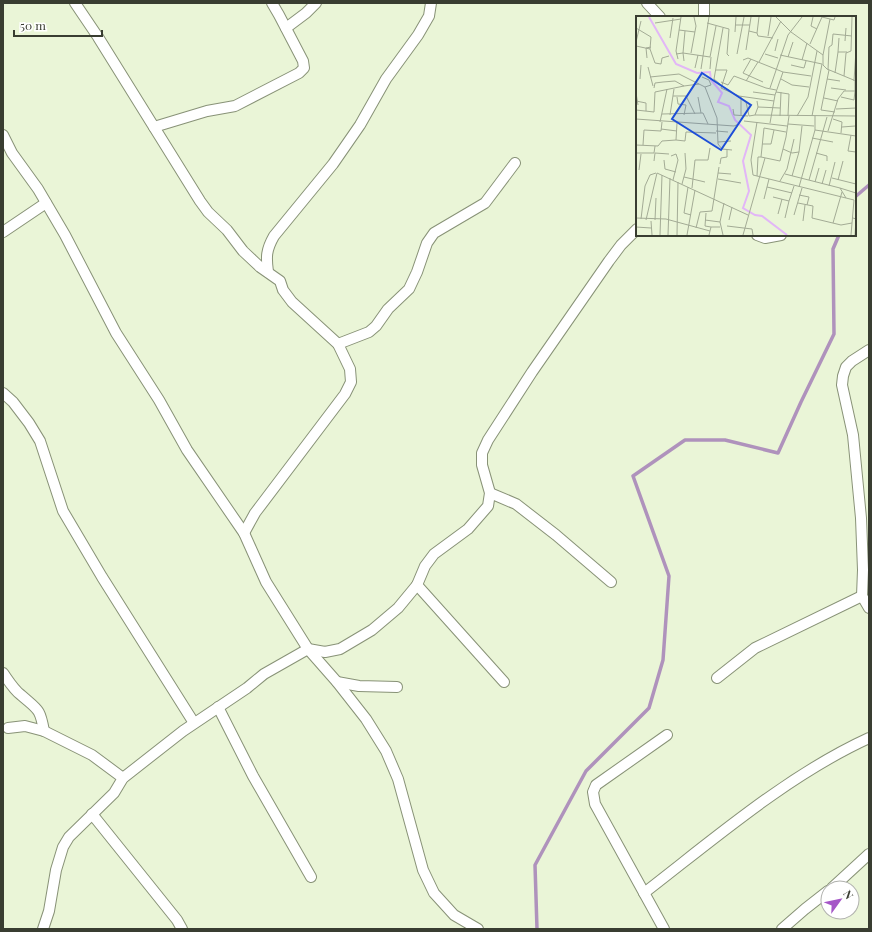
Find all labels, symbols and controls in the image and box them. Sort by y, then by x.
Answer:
scale bar [14,12,102,38]
inset map [636,16,856,236]
text: 50 m [20,17,46,33]
north arrow [820,880,860,920]
text: N [840,887,857,902]

